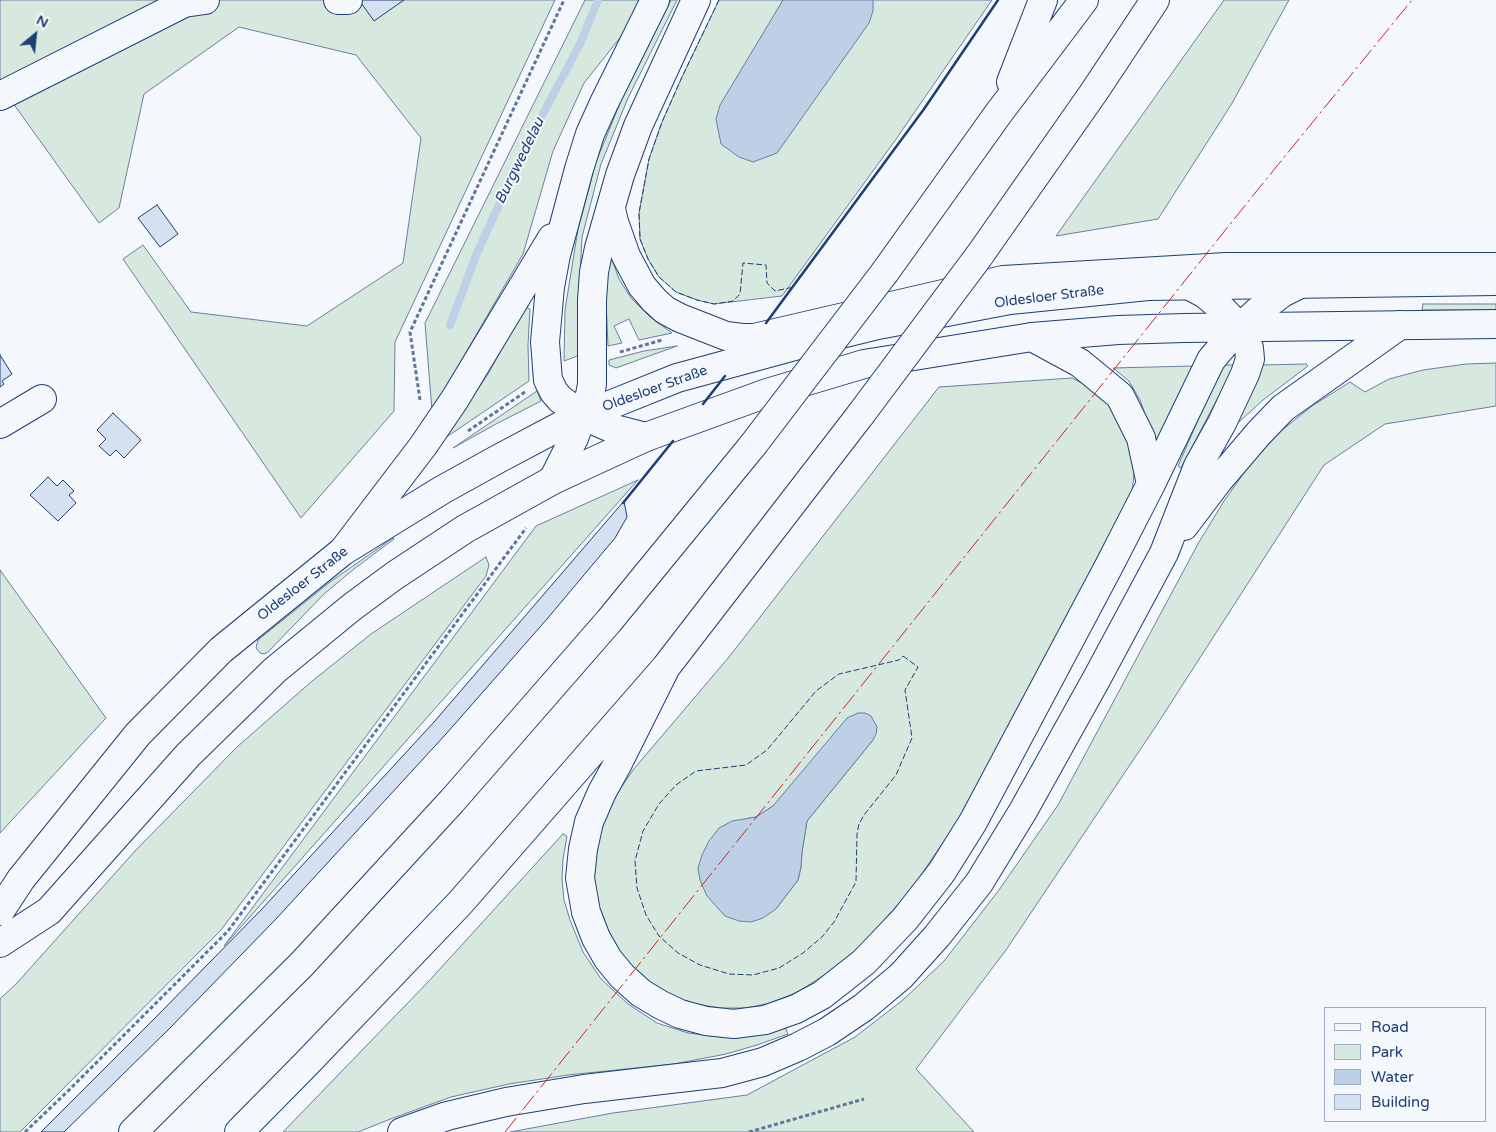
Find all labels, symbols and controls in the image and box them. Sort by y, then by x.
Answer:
north arrow [10,10,60,60]
text: N [33,11,51,31]
water label: Burgwedelau [491,115,549,207]
street label: Oldesloer Straße [993,282,1105,312]
street label: Oldesloer Straße [600,362,710,416]
street label: Oldesloer Straße [254,543,352,625]
legend [1324,1007,1486,1122]
text: Road [1371,1018,1409,1036]
text: Park [1371,1043,1403,1061]
text: Water [1371,1068,1414,1086]
text: Building [1371,1093,1430,1111]

